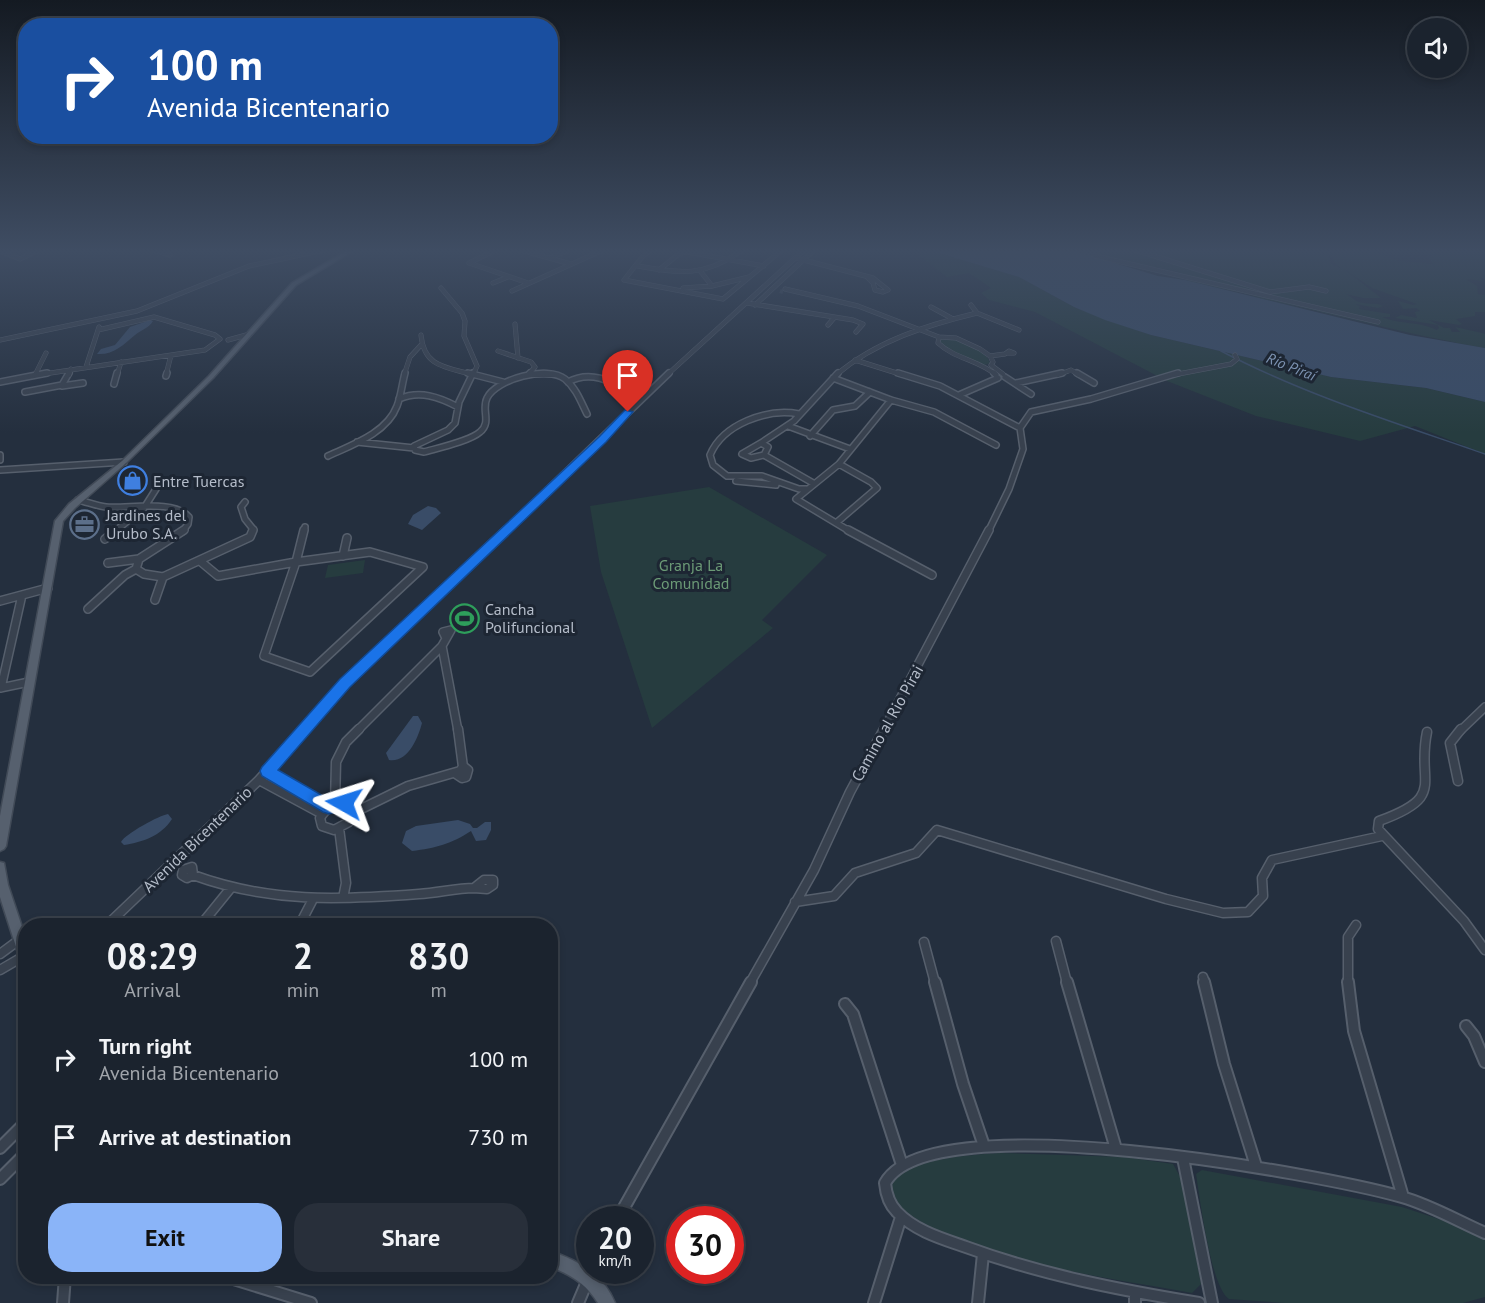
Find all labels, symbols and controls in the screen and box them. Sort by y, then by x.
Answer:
map controls [1407,18,1467,78]
button: sound [1407,18,1467,78]
text: 100 m [147,37,263,92]
icon: right [48,42,126,120]
text: Avenida Bicentenario [147,90,390,124]
water label: Río Piraí [1264,348,1321,386]
pin [602,350,653,412]
icon: arrive [611,359,644,392]
shop icon: Entre Tuercas [116,465,148,497]
place label: Entre Tuercas [153,471,245,491]
place label: Jardines del Urubo S.A. [105,505,187,543]
office icon: Jardines del Urubo S.A. [69,508,101,540]
park label: Granja La Comunidad [653,555,729,593]
place label: Cancha Polifuncional [485,599,575,637]
sports icon: Cancha Polifuncional [448,602,480,634]
street label: Camino al Rio Pirai [847,661,927,785]
position arrow [312,771,376,835]
street label: Avenida Bicentenario [138,782,256,896]
text: 08:29 [107,932,198,979]
text: 2 [293,932,313,979]
text: 830 [408,932,469,979]
text: Arrival [124,977,180,1003]
text: min [287,977,319,1003]
text: m [431,977,447,1003]
text: Turn right [99,1032,191,1060]
icon: right [48,1043,81,1076]
text: 100 m [468,1045,528,1073]
text: Avenida Bicentenario [99,1060,279,1086]
icon: arrive [48,1121,81,1154]
text: Arrive at destination [99,1123,291,1151]
text: 730 m [468,1123,528,1151]
button: Exit [48,1203,282,1272]
button: Share [294,1203,528,1272]
speed limit sign: 30 [666,1206,744,1284]
text: 20 [598,1218,632,1257]
text: km/h [599,1251,631,1270]

